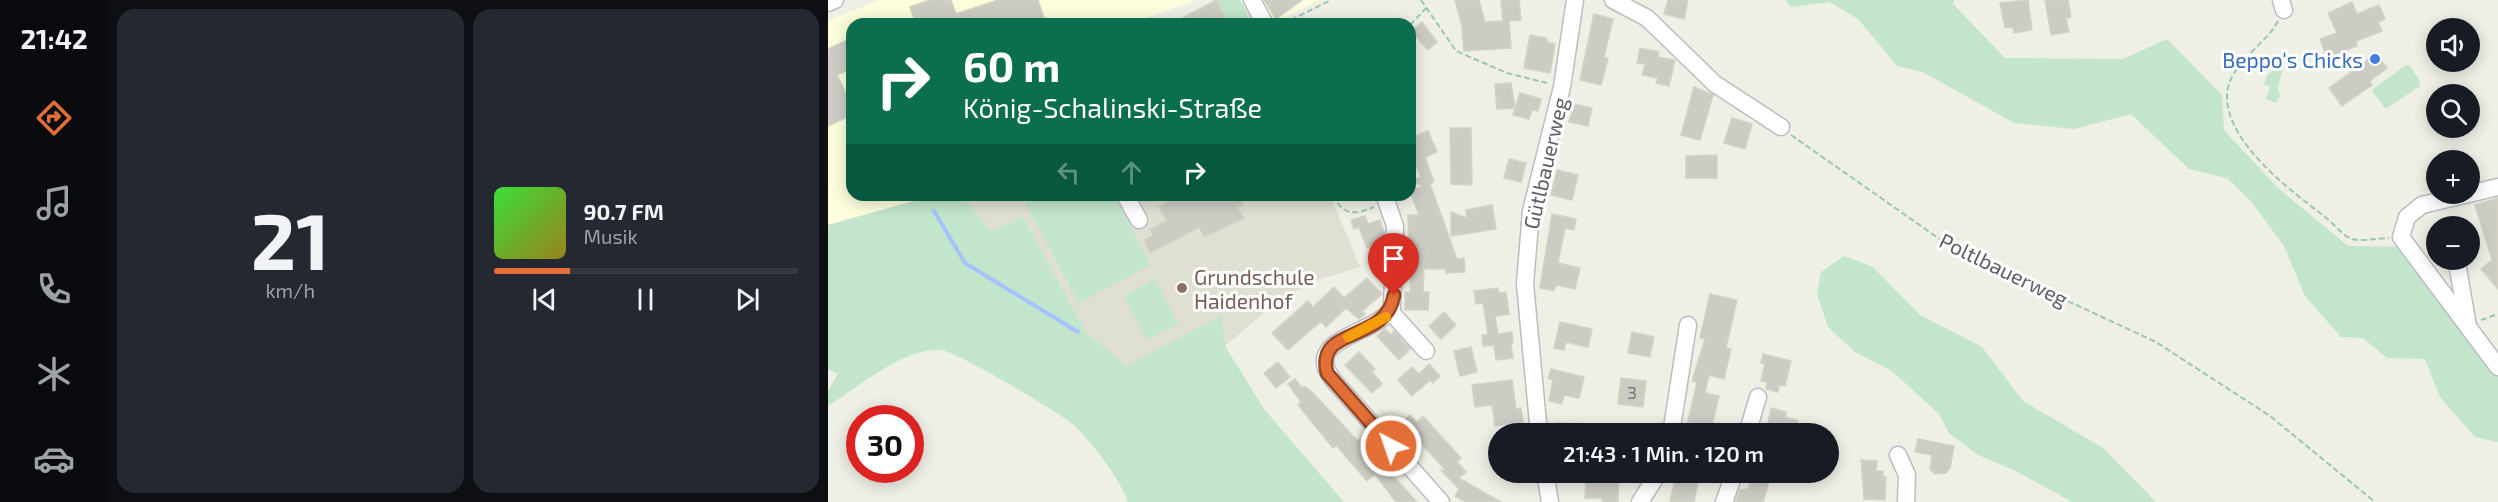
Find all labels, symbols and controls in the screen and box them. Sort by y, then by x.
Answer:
map controls [2426,18,2480,270]
button: sound [2426,18,2480,72]
text: 21:42 [20,22,88,54]
text: 60 m [963,40,1060,90]
icon: right [864,42,942,120]
place label: Beppo‘s Chicks [2222,47,2363,72]
marker: Beppo‘s Chicks [2368,52,2382,66]
button: search [2426,84,2480,138]
text: König-Schalinski-Straße [963,91,1262,123]
street label: Gütlbauerweg [1518,94,1572,231]
icon: directions [33,97,75,139]
button: + [2426,150,2480,204]
icon: left [1052,156,1085,189]
icon: ahead [1115,156,1148,189]
icon: right [1178,156,1211,189]
icon: music [33,182,75,224]
text: 21 [251,192,330,286]
text: 90.7 FM [584,198,664,224]
button: − [2426,216,2480,270]
text: Musik [584,224,638,248]
street label: Poltlbauerweg [1936,227,2073,311]
pin [1368,233,1419,295]
icon: arrive [1377,242,1410,275]
place label: Grundschule Haidenhof [1194,264,1314,313]
icon: phone [33,268,75,310]
text: km/h [265,278,315,302]
marker: Grundschule Haidenhof [1175,281,1189,295]
icon: previous [528,283,561,316]
icon: pause [629,283,662,316]
icon: next [731,283,764,316]
icon: climate [33,353,75,395]
house number: 3 [1627,381,1637,403]
speed limit sign: 30 [846,405,924,483]
position arrow [1359,414,1423,478]
icon: car [33,438,75,480]
text: 21:43 · 1 Min. · 120 m [1563,440,1764,466]

